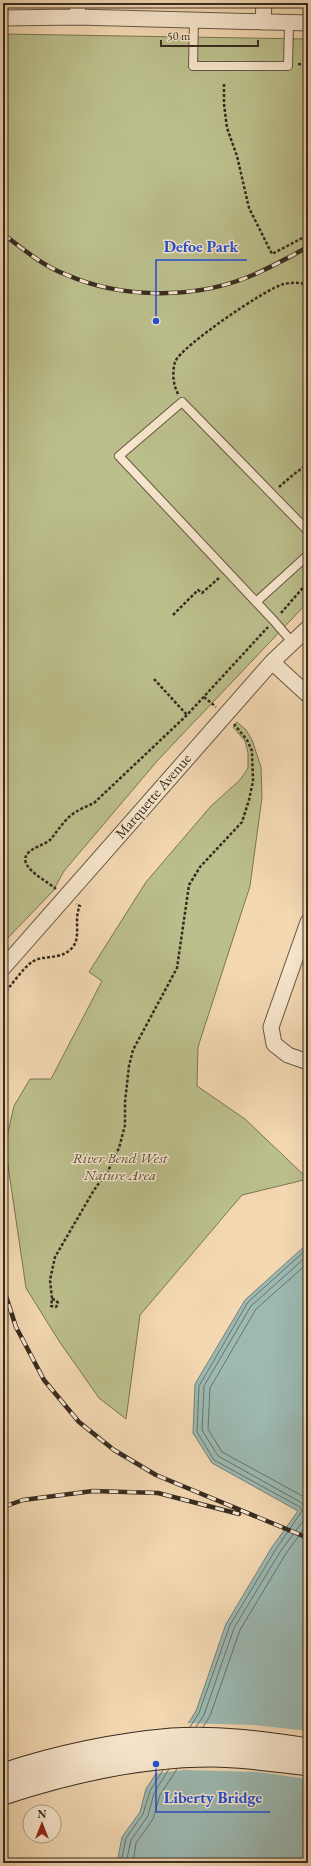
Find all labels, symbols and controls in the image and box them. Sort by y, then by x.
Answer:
scale bar [161,22,258,48]
text: 50 m [167,28,191,44]
callout: Defoe Park [156,232,247,260]
text: Defoe Park [164,236,238,257]
street label: Marquette Avenue [110,749,195,842]
park label: River Bend West Nature Area [73,1148,168,1184]
callout: Liberty Bridge [156,1784,270,1812]
text: Liberty Bridge [164,1787,262,1808]
north arrow [22,1804,62,1844]
text: N [38,1807,47,1821]

